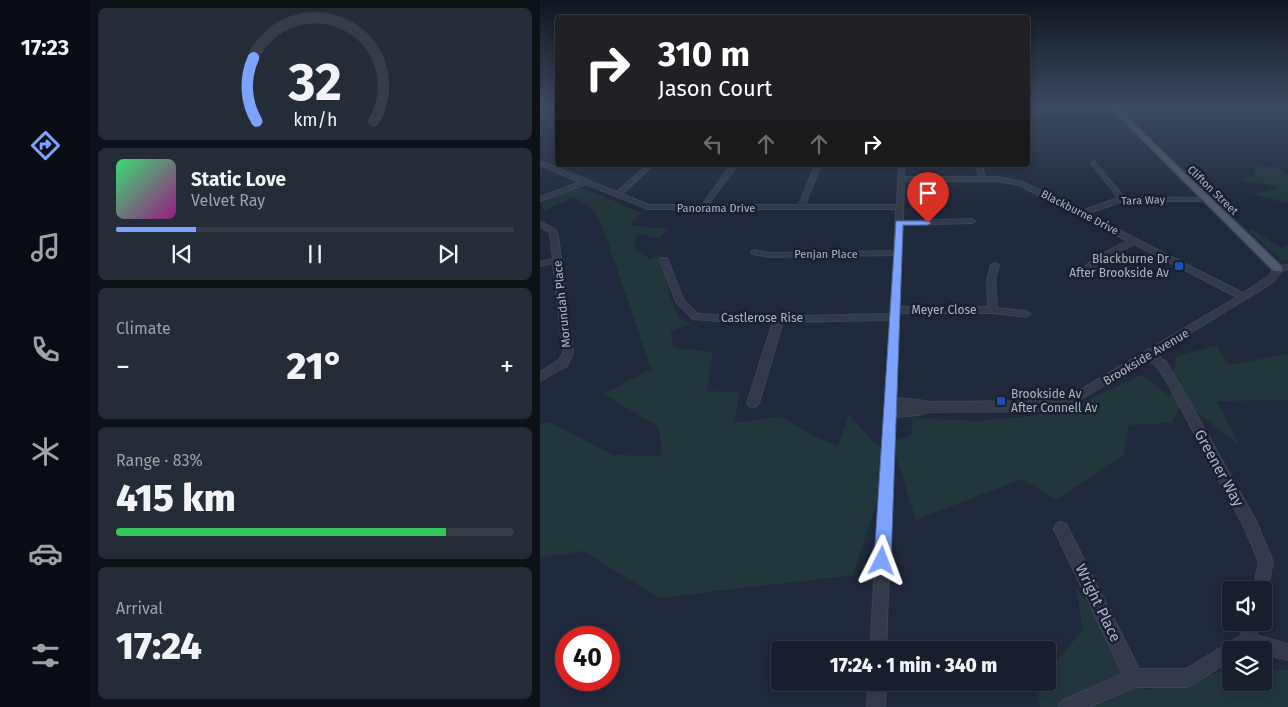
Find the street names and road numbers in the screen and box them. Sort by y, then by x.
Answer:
street label: Clifton Street [1185,163,1241,218]
street label: Blackburne Drive [1039,187,1121,238]
street label: Tara Way [1121,193,1166,208]
street label: Panorama Drive [677,202,755,215]
street label: Penjan Place [794,248,858,261]
street label: Morundah Place [550,260,574,348]
street label: Meyer Close [911,303,977,317]
street label: Castlerose Rise [721,311,803,325]
street label: Brookside Avenue [1101,326,1191,388]
street label: Greener Way [1190,426,1248,510]
street label: Wright Place [1071,561,1125,645]

